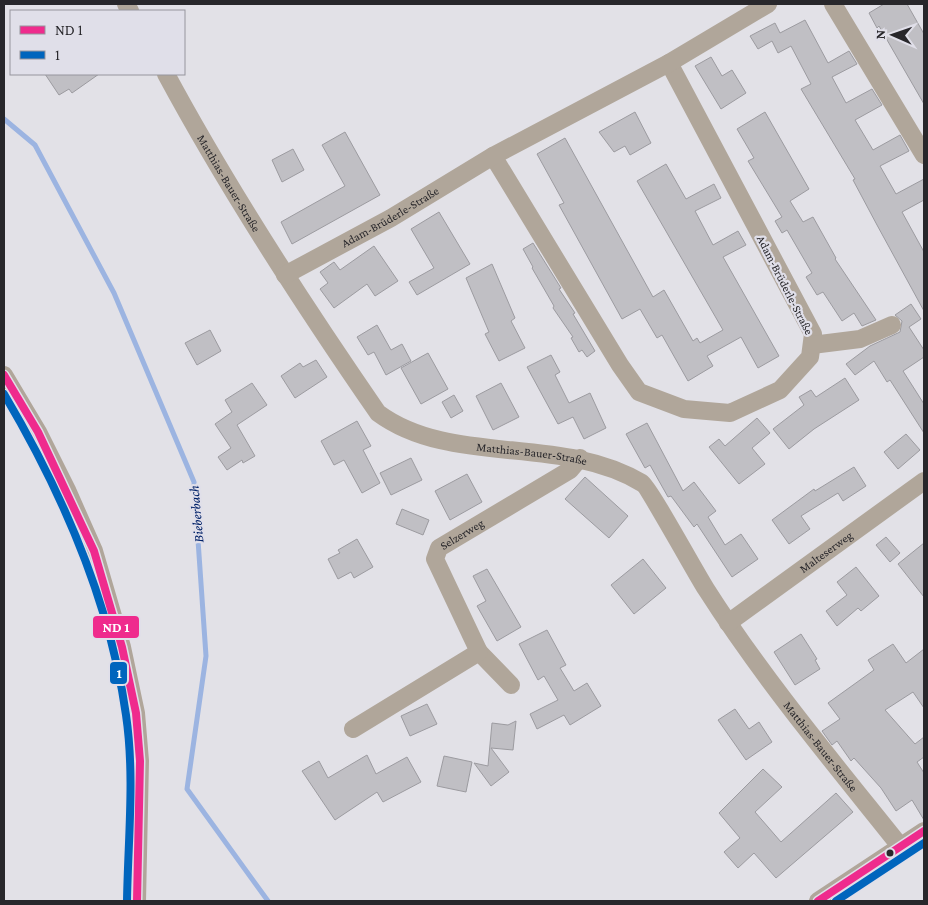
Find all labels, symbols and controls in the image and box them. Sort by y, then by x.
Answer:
legend [10,10,185,75]
north arrow [868,10,918,60]
text: ND 1 [55,22,83,38]
text: N [872,29,888,40]
text: 1 [55,47,60,63]
street label: Matthias-Bauer-Straße [194,132,263,235]
street label: Adam-Brüderle-Straße [339,184,441,250]
street label: Adam-Brüderle-Straße [754,233,816,337]
street label: Matthias-Bauer-Straße [476,440,588,468]
water label: Bieberbach [186,484,206,543]
street label: Selzerweg [438,516,487,553]
street label: Malteserweg [797,528,855,576]
line badge: ND 1 [92,615,140,639]
text: ND 1 [102,619,130,635]
line badge: 1 [109,661,128,685]
text: 1 [116,665,122,681]
street label: Matthias-Bauer-Straße [781,698,861,795]
unlabelled marker [885,848,895,858]

